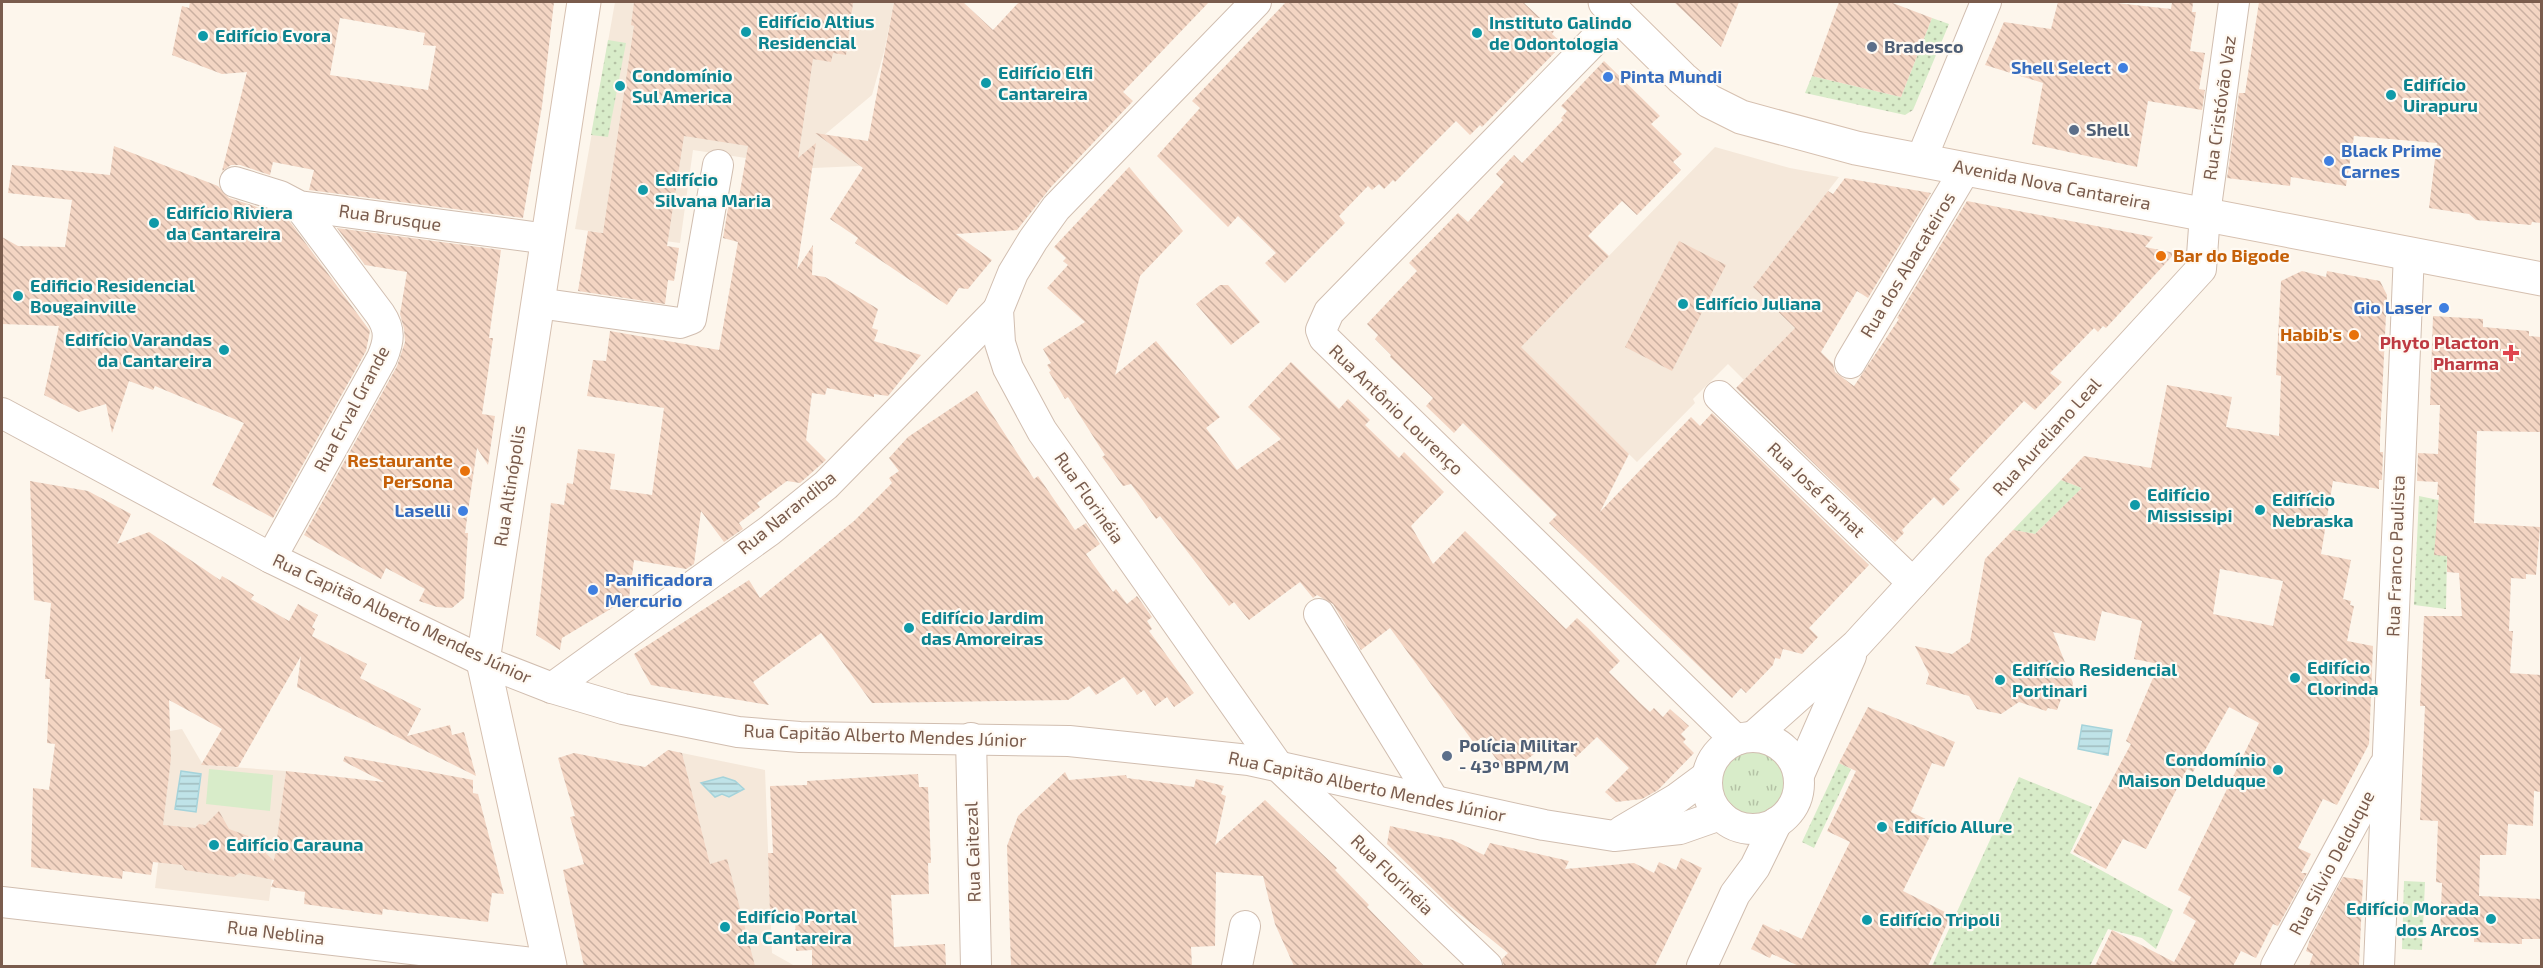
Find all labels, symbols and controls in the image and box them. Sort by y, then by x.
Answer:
place label: Edifício Altius Residencial [758,10,875,53]
place label: Instituto Galindo de Odontologia [1489,11,1632,54]
place label: Edifício Evora [215,24,331,46]
marker: Edifício Altius Residencial [739,25,753,39]
marker: Instituto Galindo de Odontologia [1470,26,1484,40]
marker: Edifício Evora [196,29,210,43]
street label: Rua Cristóvão Vaz [2198,34,2240,182]
place label: Bradesco [1884,35,1964,57]
marker: Bradesco [1865,40,1879,54]
place label: Shell Select [2011,56,2112,78]
place label: Edifício Elfi Cantareira [998,61,1093,104]
marker: Shell Select [2116,61,2130,75]
place label: Condomínio Sul America [632,64,733,107]
place label: Pinta Mundi [1620,65,1722,87]
marker: Pinta Mundi [1601,70,1615,84]
place label: Edifício Uirapuru [2403,73,2478,116]
marker: Edifício Elfi Cantareira [979,76,993,90]
marker: Condomínio Sul America [613,79,627,93]
marker: Edifício Uirapuru [2384,88,2398,102]
place label: Shell [2086,118,2129,140]
marker: Shell [2067,123,2081,137]
place label: Black Prime Carnes [2341,139,2442,182]
street label: Avenida Nova Cantareira [1952,154,2153,214]
marker: Black Prime Carnes [2322,154,2336,168]
place label: Edifício Silvana Maria [655,168,771,211]
marker: Edifício Silvana Maria [636,183,650,197]
street label: Rua dos Abacateiros [1855,188,1959,341]
street label: Rua Brusque [337,199,443,235]
place label: Edifício Riviera da Cantareira [166,201,293,244]
marker: Edifício Riviera da Cantareira [147,216,161,230]
place label: Bar do Bigode [2173,244,2290,266]
marker: Bar do Bigode [2154,249,2168,263]
place label: Edificio Residencial Bougainville [30,274,195,317]
marker: Edificio Residencial Bougainville [11,289,25,303]
place label: Edifício Juliana [1695,292,1821,314]
place label: Gio Laser [2354,296,2432,318]
marker: Edifício Juliana [1676,297,1690,311]
marker: Gio Laser [2437,301,2451,315]
place label: Habib's [2280,323,2342,345]
place label: Edifício Varandas da Cantareira [65,328,212,371]
marker: Habib's [2347,328,2361,342]
place label: Phyto Placton Pharma [2380,331,2499,374]
street label: Rua Antônio Lourenço [1324,339,1469,480]
street label: Rua Erval Grande [309,342,394,475]
marker: Edifício Varandas da Cantareira [217,343,231,357]
marker: Phyto Placton Pharma [2504,346,2518,360]
street label: Rua Aureliano Leal [1987,372,2106,500]
street label: Rua Altinópolis [489,423,529,548]
street label: Rua José Farhat [1763,437,1870,542]
street label: Rua Florinéia [1050,447,1129,547]
place label: Restaurante Persona [347,449,453,492]
marker: Restaurante Persona [458,464,472,478]
street label: Rua Narandiba [733,466,840,559]
street label: Rua Franco Paulista [2381,475,2409,637]
place label: Edifício Mississipi [2147,483,2232,526]
place label: Edifício Nebraska [2272,488,2354,531]
marker: Edifício Mississipi [2128,498,2142,512]
place label: Laselli [395,499,451,521]
marker: Edifício Nebraska [2253,503,2267,517]
marker: Laselli [456,504,470,518]
street label: Rua Capitão Alberto Mendes Júnior [269,548,535,688]
place label: Panificadora Mercurio [605,568,713,611]
marker: Panificadora Mercurio [586,583,600,597]
place label: Edifício Jardim das Amoreiras [921,606,1044,649]
marker: Edifício Jardim das Amoreiras [902,621,916,635]
place label: Edifício Clorinda [2307,656,2379,699]
place label: Edifício Residencial Portinari [2012,658,2177,701]
marker: Edifício Clorinda [2288,671,2302,685]
marker: Edifício Residencial Portinari [1993,673,2007,687]
street label: Rua Capitão Alberto Mendes Júnior [743,719,1027,751]
place label: Polícia Militar - 43º BPM/M [1459,734,1578,777]
street label: Rua Capitão Alberto Mendes Júnior [1226,746,1508,826]
place label: Condomínio Maison Delduque [2118,748,2266,791]
marker: Polícia Militar - 43º BPM/M [1440,749,1454,763]
marker: Condomínio Maison Delduque [2271,763,2285,777]
street label: Rua Silvio Delduque [2284,786,2379,939]
street label: Rua Caitezal [959,801,985,903]
place label: Edifício Allure [1894,815,2013,837]
marker: Edifício Allure [1875,820,1889,834]
street label: Rua Florinéia [1347,829,1439,919]
place label: Edifício Carauna [226,833,364,855]
marker: Edifício Carauna [207,838,221,852]
place label: Edifício Morada dos Arcos [2346,897,2479,940]
place label: Edifício Portal da Cantareira [737,905,857,948]
place label: Edifício Tripoli [1879,908,2000,930]
marker: Edifício Morada dos Arcos [2484,912,2498,926]
marker: Edifício Tripoli [1860,913,1874,927]
street label: Rua Neblina [226,915,326,949]
marker: Edifício Portal da Cantareira [718,920,732,934]

